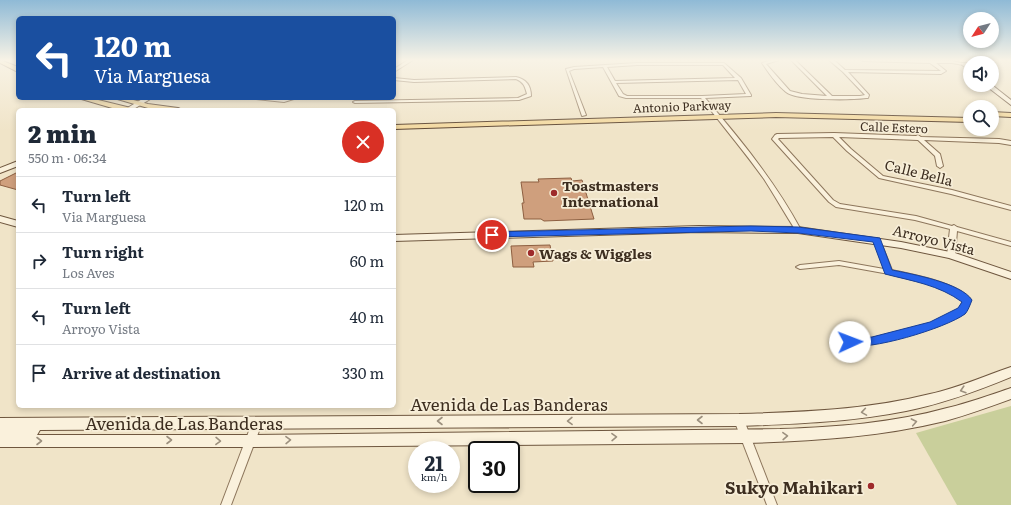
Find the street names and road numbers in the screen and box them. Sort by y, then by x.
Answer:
street label: Antonio Parkway [633,95,732,117]
street label: Calle Estero [860,117,928,137]
street label: Calle Bella [883,154,956,190]
street label: Arroyo Vista [891,219,978,259]
street label: Avenida de Las Banderas [410,391,608,416]
street label: Avenida de Las Banderas [85,410,283,435]

